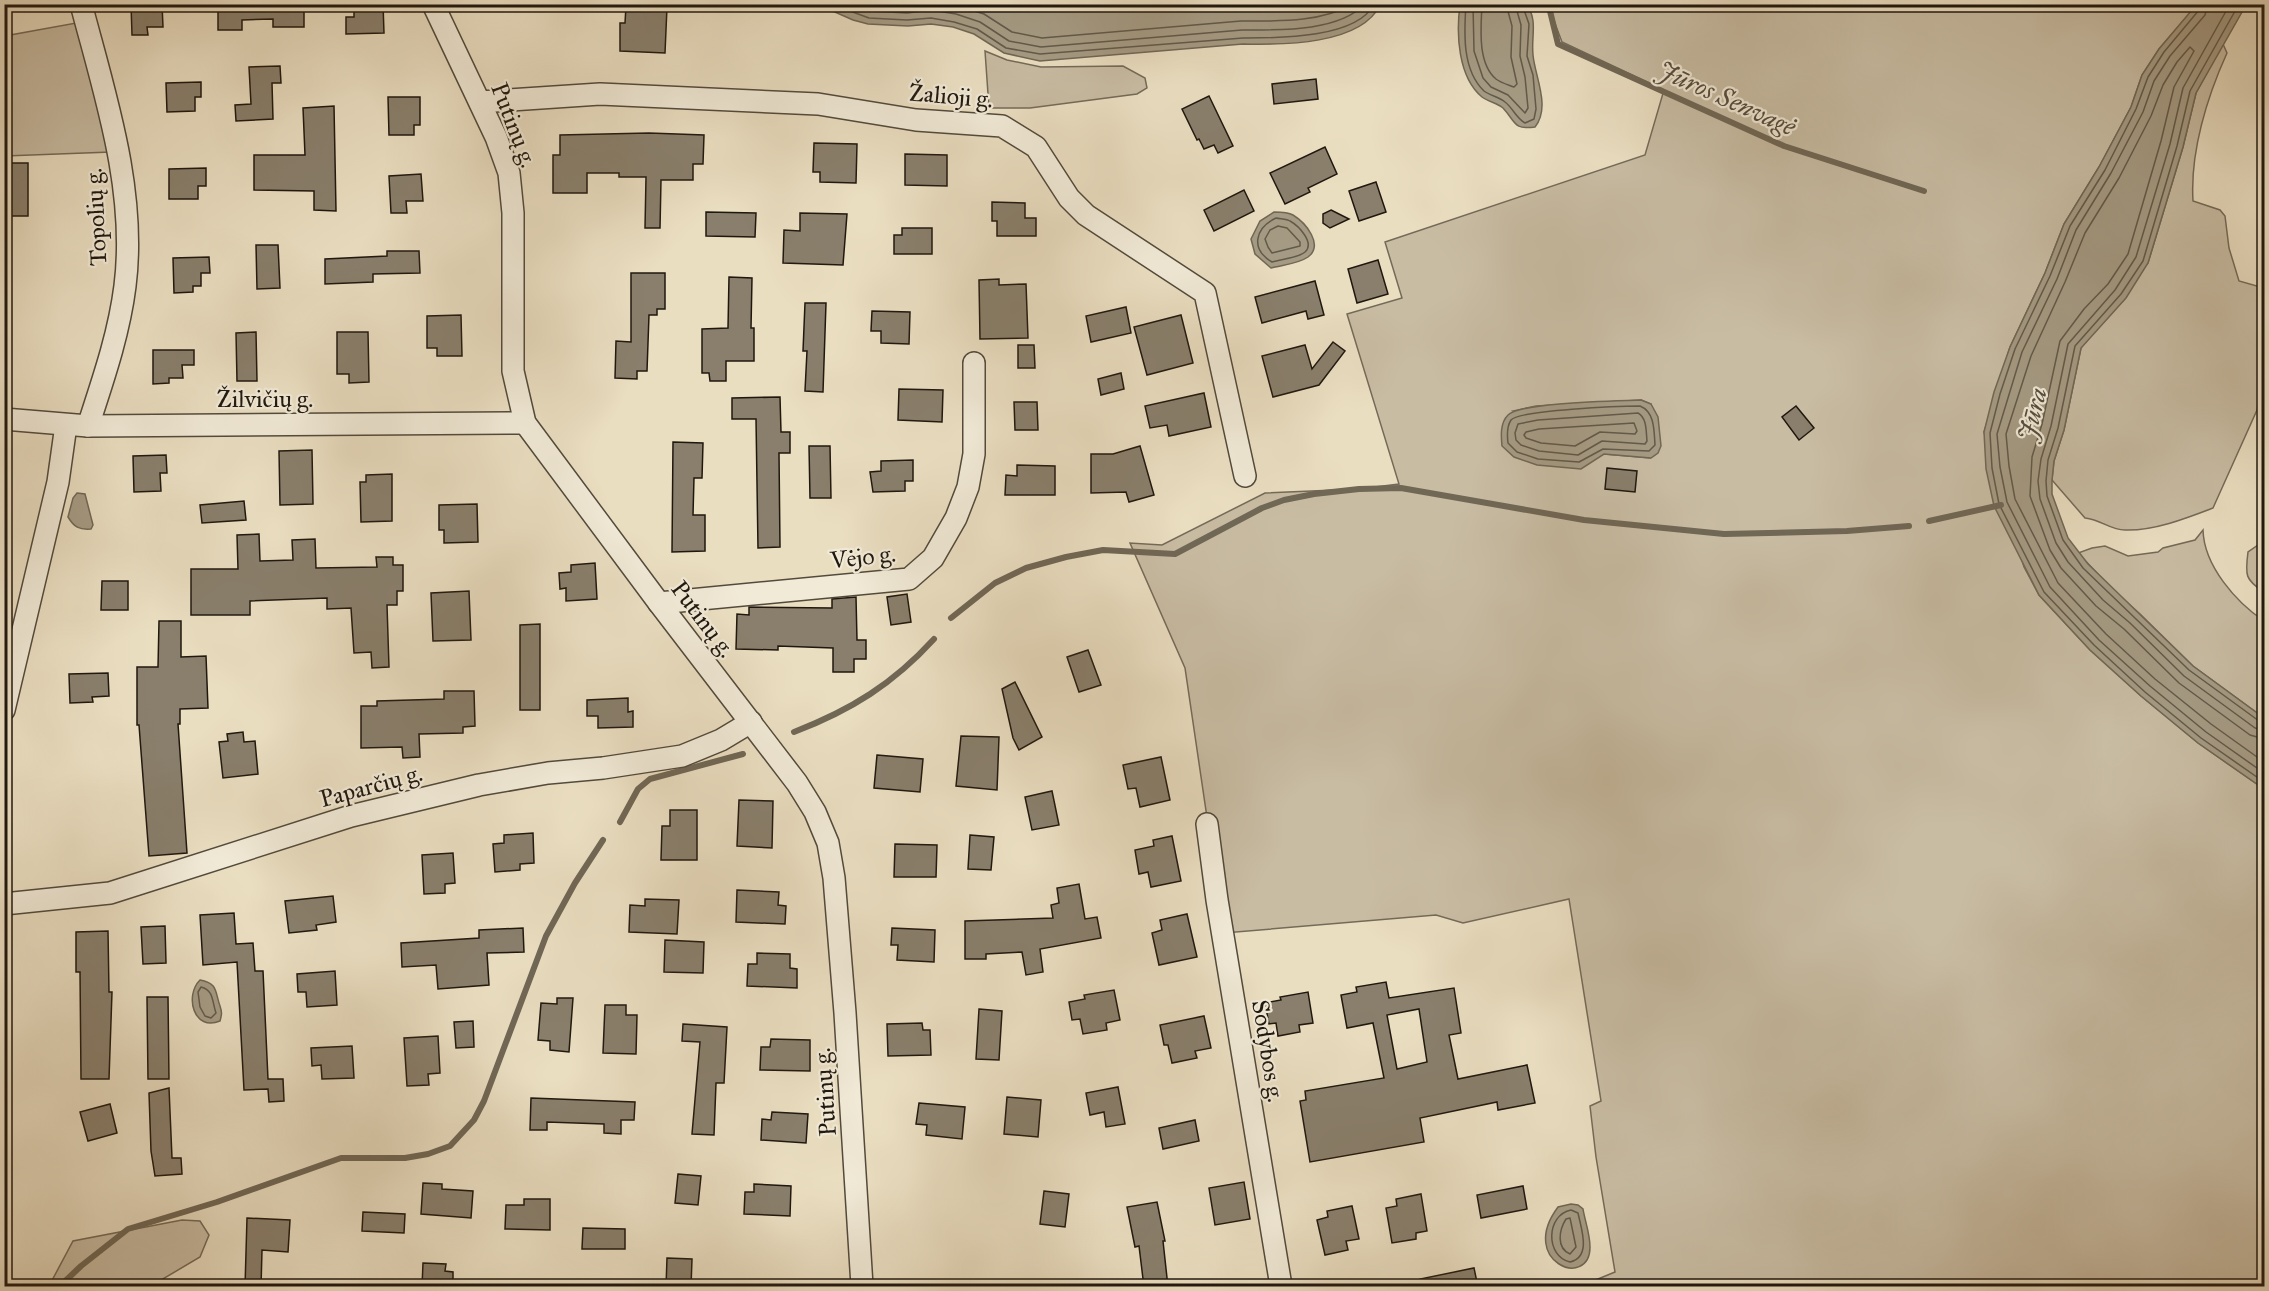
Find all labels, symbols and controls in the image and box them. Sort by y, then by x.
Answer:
water label: Jūros Senvagė [1651,53,1802,143]
street label: Žalioji g. [908,77,994,115]
street label: Putinų g. [484,78,544,172]
street label: Topolių g. [78,167,114,267]
street label: Žilvičių g. [217,384,313,414]
water label: Jūra [2010,385,2054,445]
street label: Vėjo g. [828,539,897,575]
street label: Putinų g. [664,575,742,663]
street label: Paparčių g. [316,758,426,814]
street label: Sodybos g. [1245,998,1291,1104]
street label: Putinų g. [807,1047,843,1137]

